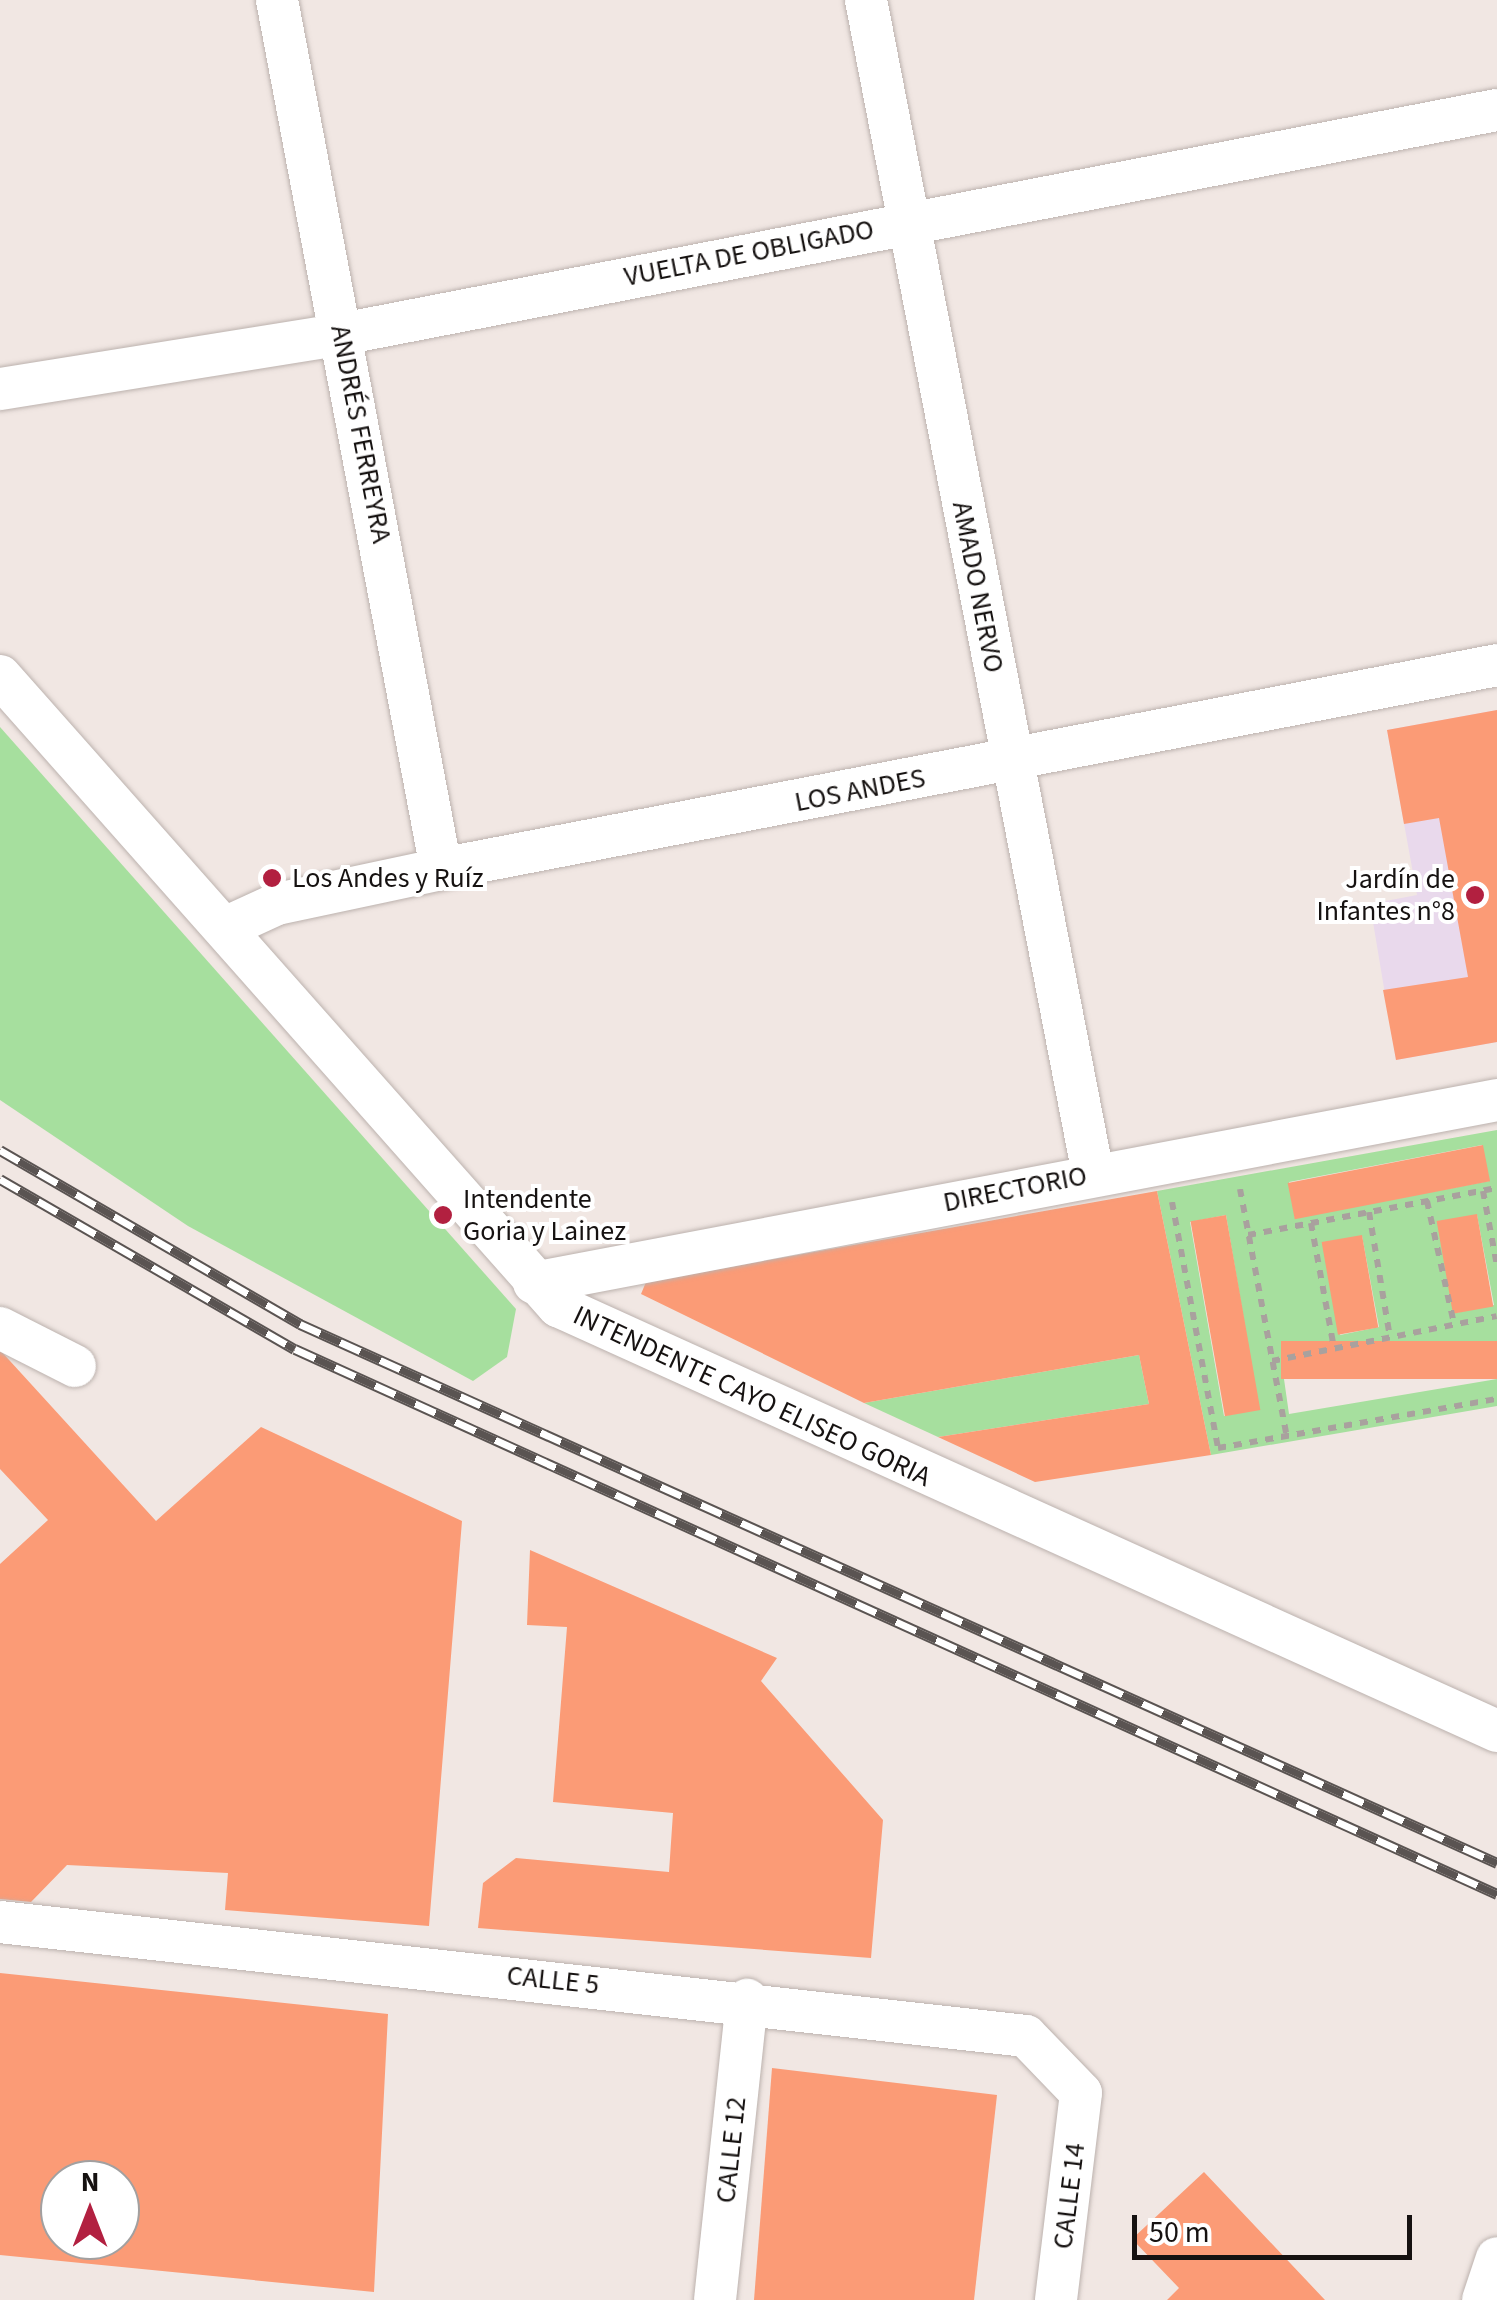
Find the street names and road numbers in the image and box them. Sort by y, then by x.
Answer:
street label: VUELTA DE OBLIGADO [621,212,877,294]
street label: ANDRÉS FERREYRA [323,322,399,546]
street label: AMADO NERVO [945,498,1011,676]
street label: LOS ANDES [792,761,928,819]
street label: DIRECTORIO [940,1159,1090,1219]
street label: INTENDENTE CAYO ELISEO GORIA [568,1298,936,1494]
street label: CALLE 5 [505,1958,601,2002]
street label: CALLE 12 [709,2095,753,2205]
street label: CALLE 14 [1046,2141,1092,2251]

